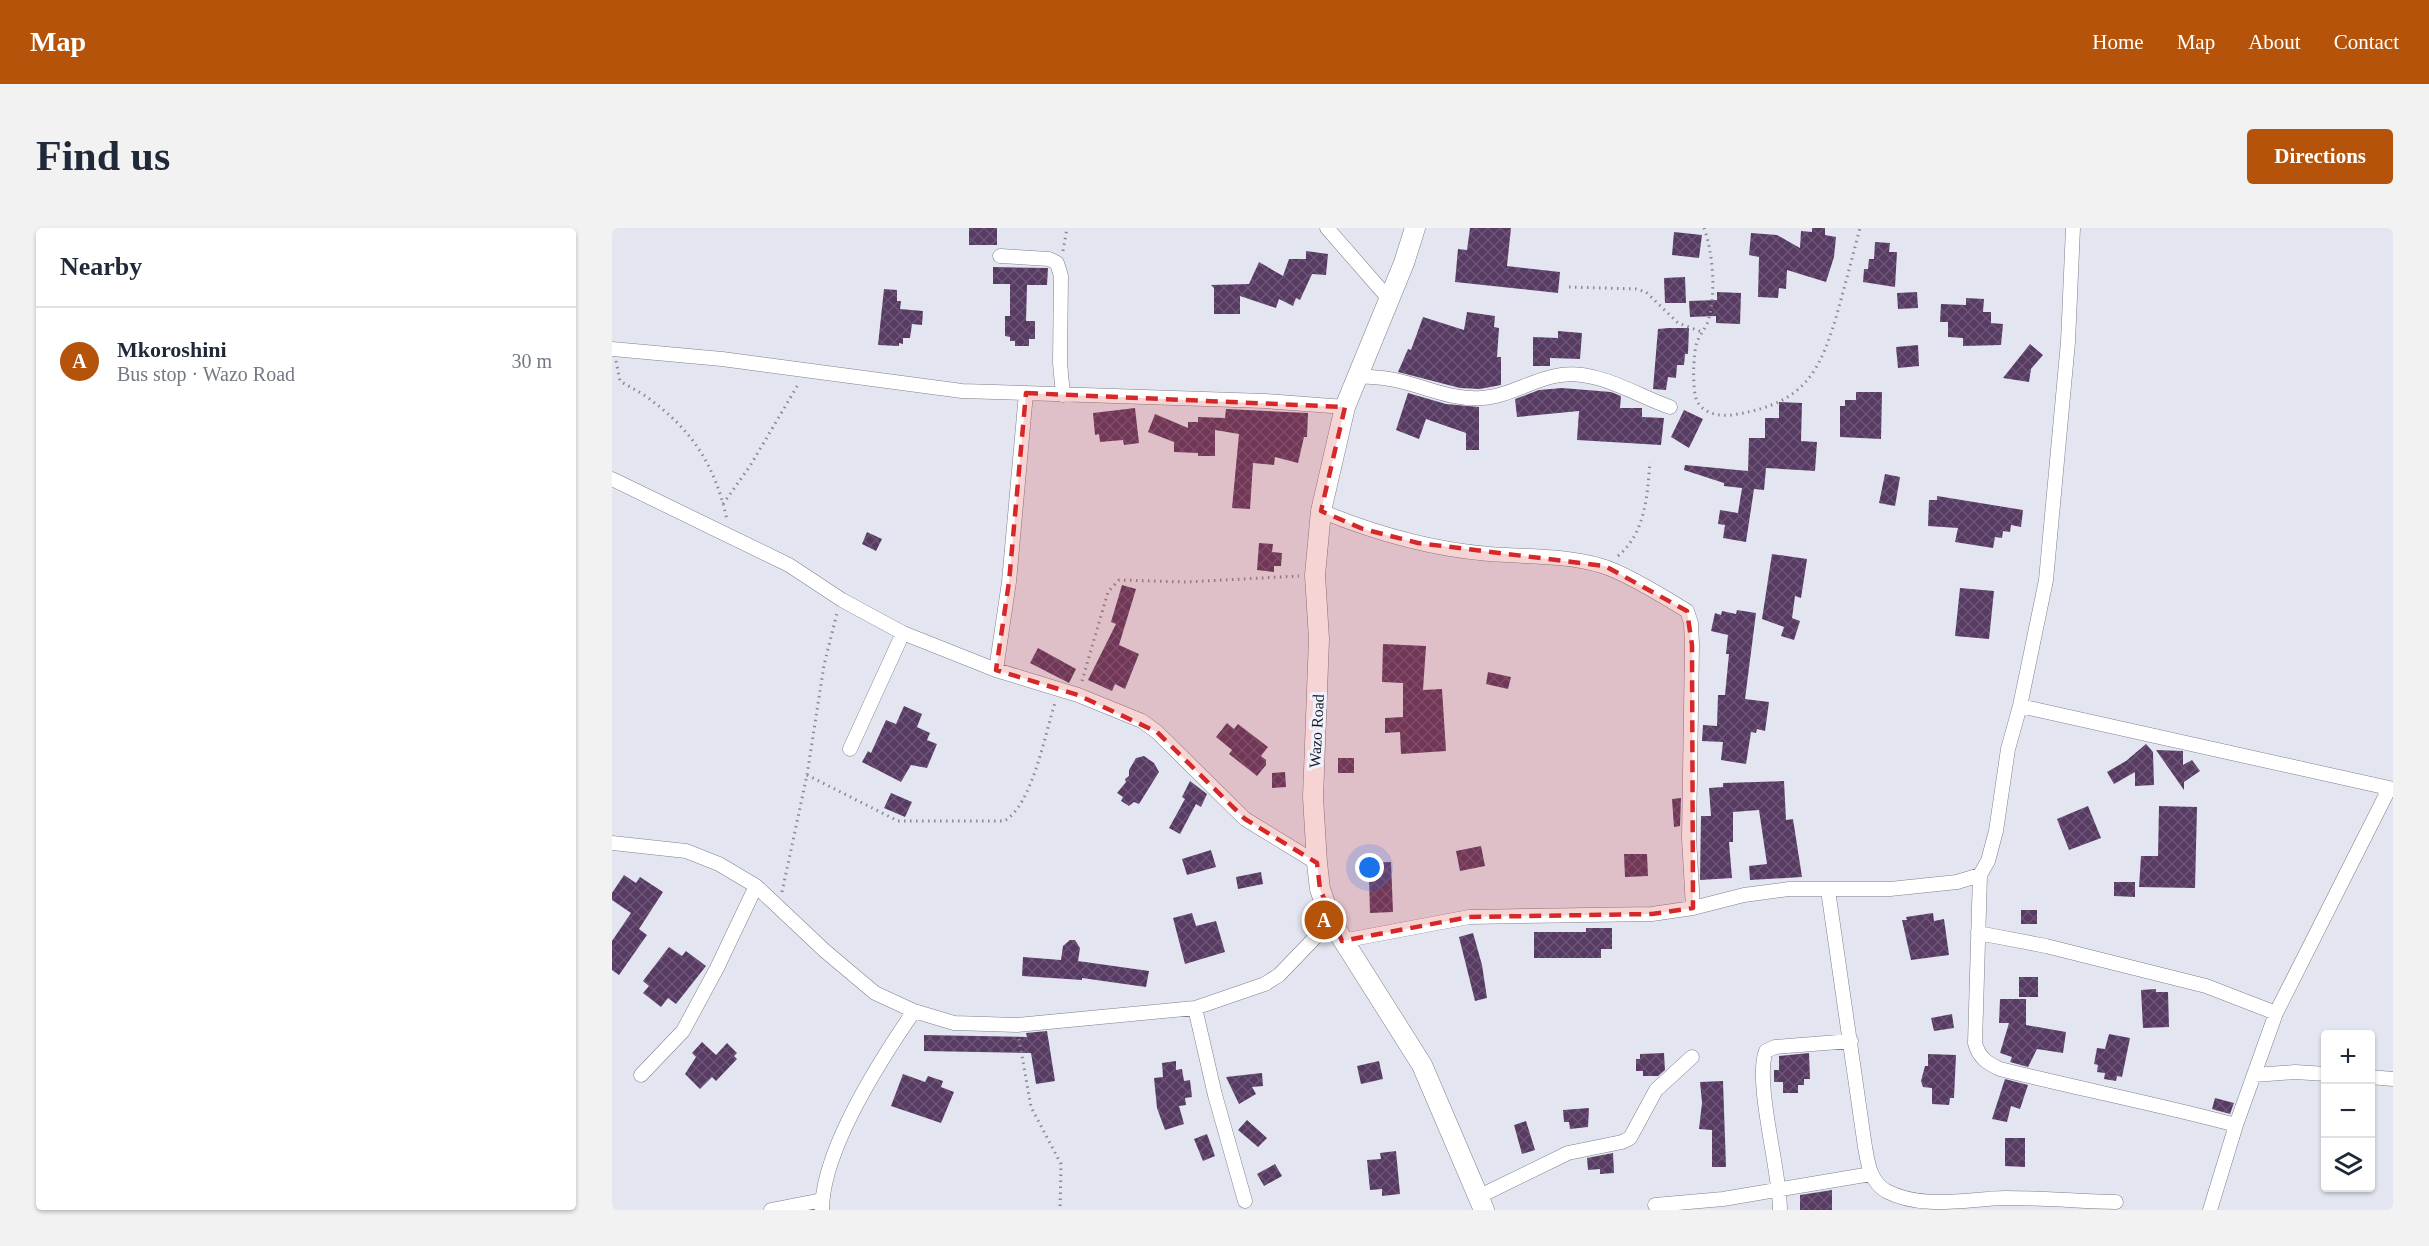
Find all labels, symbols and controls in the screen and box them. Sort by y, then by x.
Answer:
text: Map [30,26,86,57]
text: Home [2092,30,2144,54]
text: Map [2177,30,2215,54]
text: About [2248,30,2301,54]
text: Contact [2334,30,2399,54]
button: Directions [2247,129,2393,184]
text: Find us [36,133,170,179]
text: Nearby [60,252,142,281]
text: Mkoroshini [117,337,227,362]
text: A [72,350,87,372]
text: 30 m [511,350,552,372]
text: Bus stop · Wazo Road [117,363,295,385]
street label: Wazo Road [1306,694,1327,768]
your location [1355,853,1384,882]
pin: A [1304,898,1344,942]
map controls [2321,1030,2375,1192]
button: + [2321,1030,2375,1084]
button: − [2321,1084,2375,1138]
button: layers [2321,1138,2375,1192]

